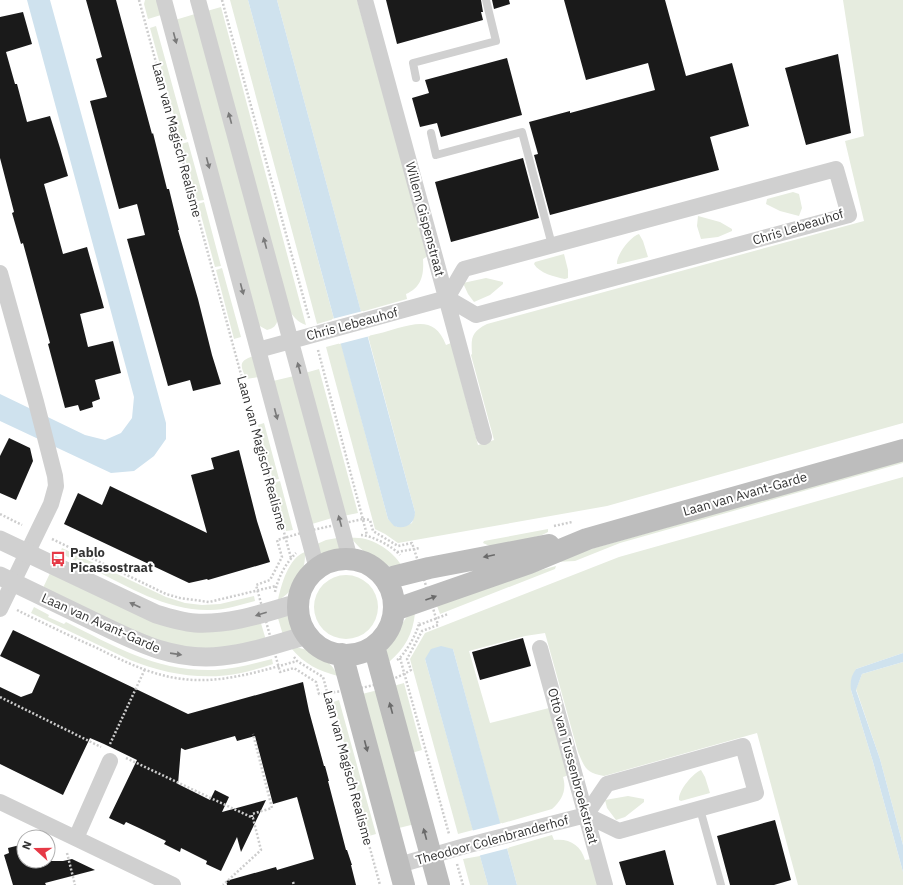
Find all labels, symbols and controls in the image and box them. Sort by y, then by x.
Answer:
one-way arrow [172,31,178,44]
street label: Laan van Magisch Realisme [148,61,206,219]
one-way arrow [227,111,233,123]
one-way arrow [205,158,211,170]
street label: Willem Gispenstraat [402,160,448,278]
street label: Chris Lebeauhof [750,205,846,249]
one-way arrow [261,237,267,249]
one-way arrow [239,283,245,295]
street label: Chris Lebeauhof [304,304,400,344]
one-way arrow [296,362,302,374]
street label: Laan van Magisch Realisme [233,374,291,532]
one-way arrow [273,408,279,421]
street label: Laan van Avant-Garde [681,468,809,520]
one-way arrow [336,515,342,527]
place label: Pablo Picassostraat [70,544,153,576]
bus stop icon: Pablo Picassostraat [49,550,67,568]
one-way arrow [483,554,495,560]
street label: Laan van Avant-Garde [39,589,163,657]
one-way arrow [426,594,438,600]
one-way arrow [130,602,141,608]
one-way arrow [254,611,266,617]
one-way arrow [170,651,182,657]
street label: Otto van Tussenbroekstraat [544,686,602,846]
street label: Laan van Magisch Realisme [319,689,377,847]
one-way arrow [387,702,393,715]
one-way arrow [363,741,369,753]
street label: Theodoor Colenbranderhof [414,811,570,869]
one-way arrow [422,828,428,840]
north arrow [16,829,56,869]
text: N [19,839,35,852]

